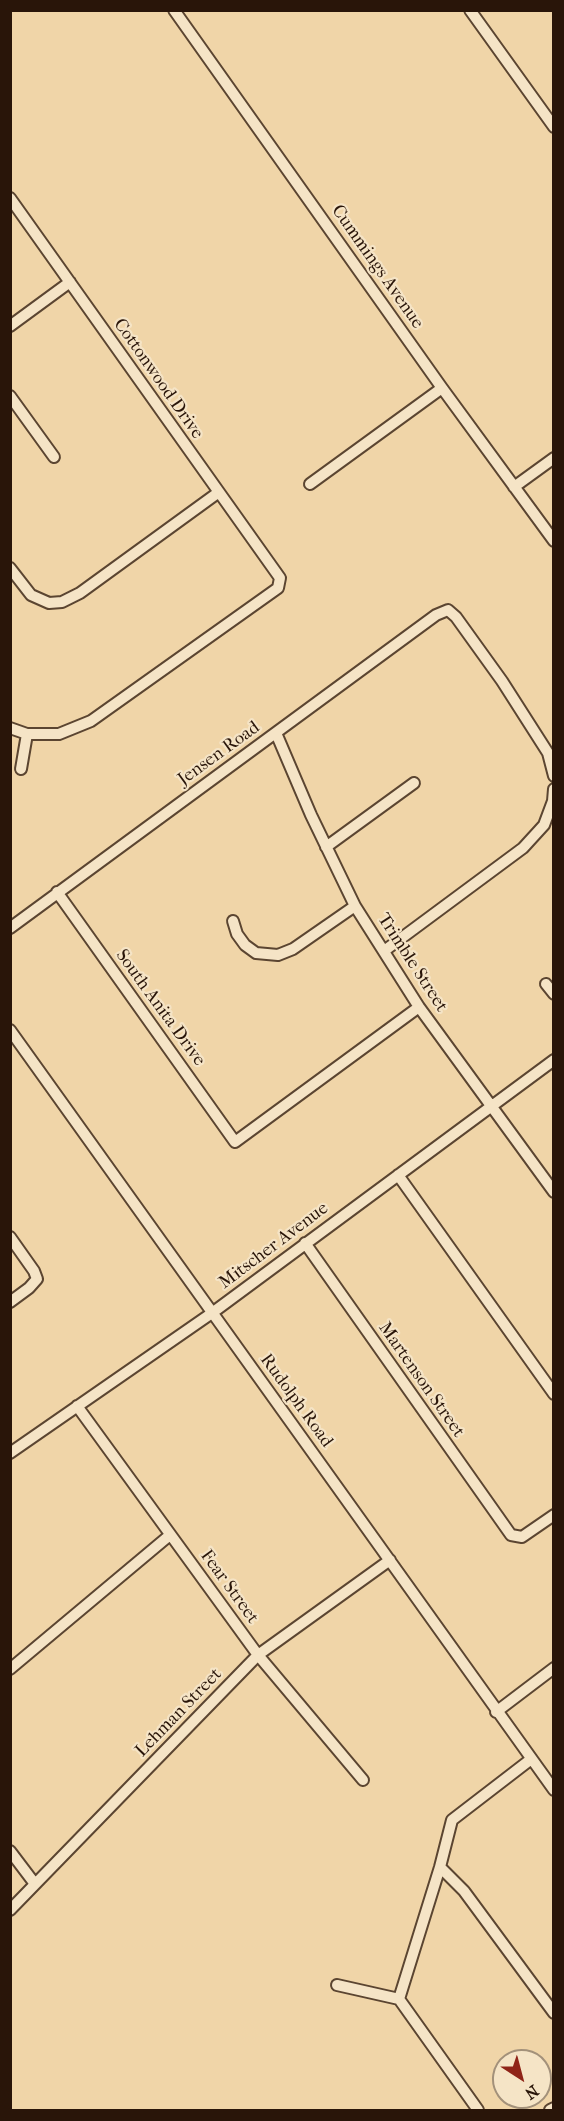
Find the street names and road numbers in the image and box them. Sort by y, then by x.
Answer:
street label: Cummings Avenue [326,201,428,333]
street label: Cottonwood Drive [108,315,208,443]
street label: Jensen Road [174,717,264,791]
street label: Trimble Street [372,910,452,1016]
street label: South Anita Drive [111,946,209,1070]
street label: Mitscher Avenue [215,1198,333,1294]
street label: Martenson Street [373,1318,469,1442]
street label: Rudolph Road [255,1350,337,1452]
street label: Fear Street [195,1546,263,1628]
street label: Lehman Street [131,1664,227,1762]

